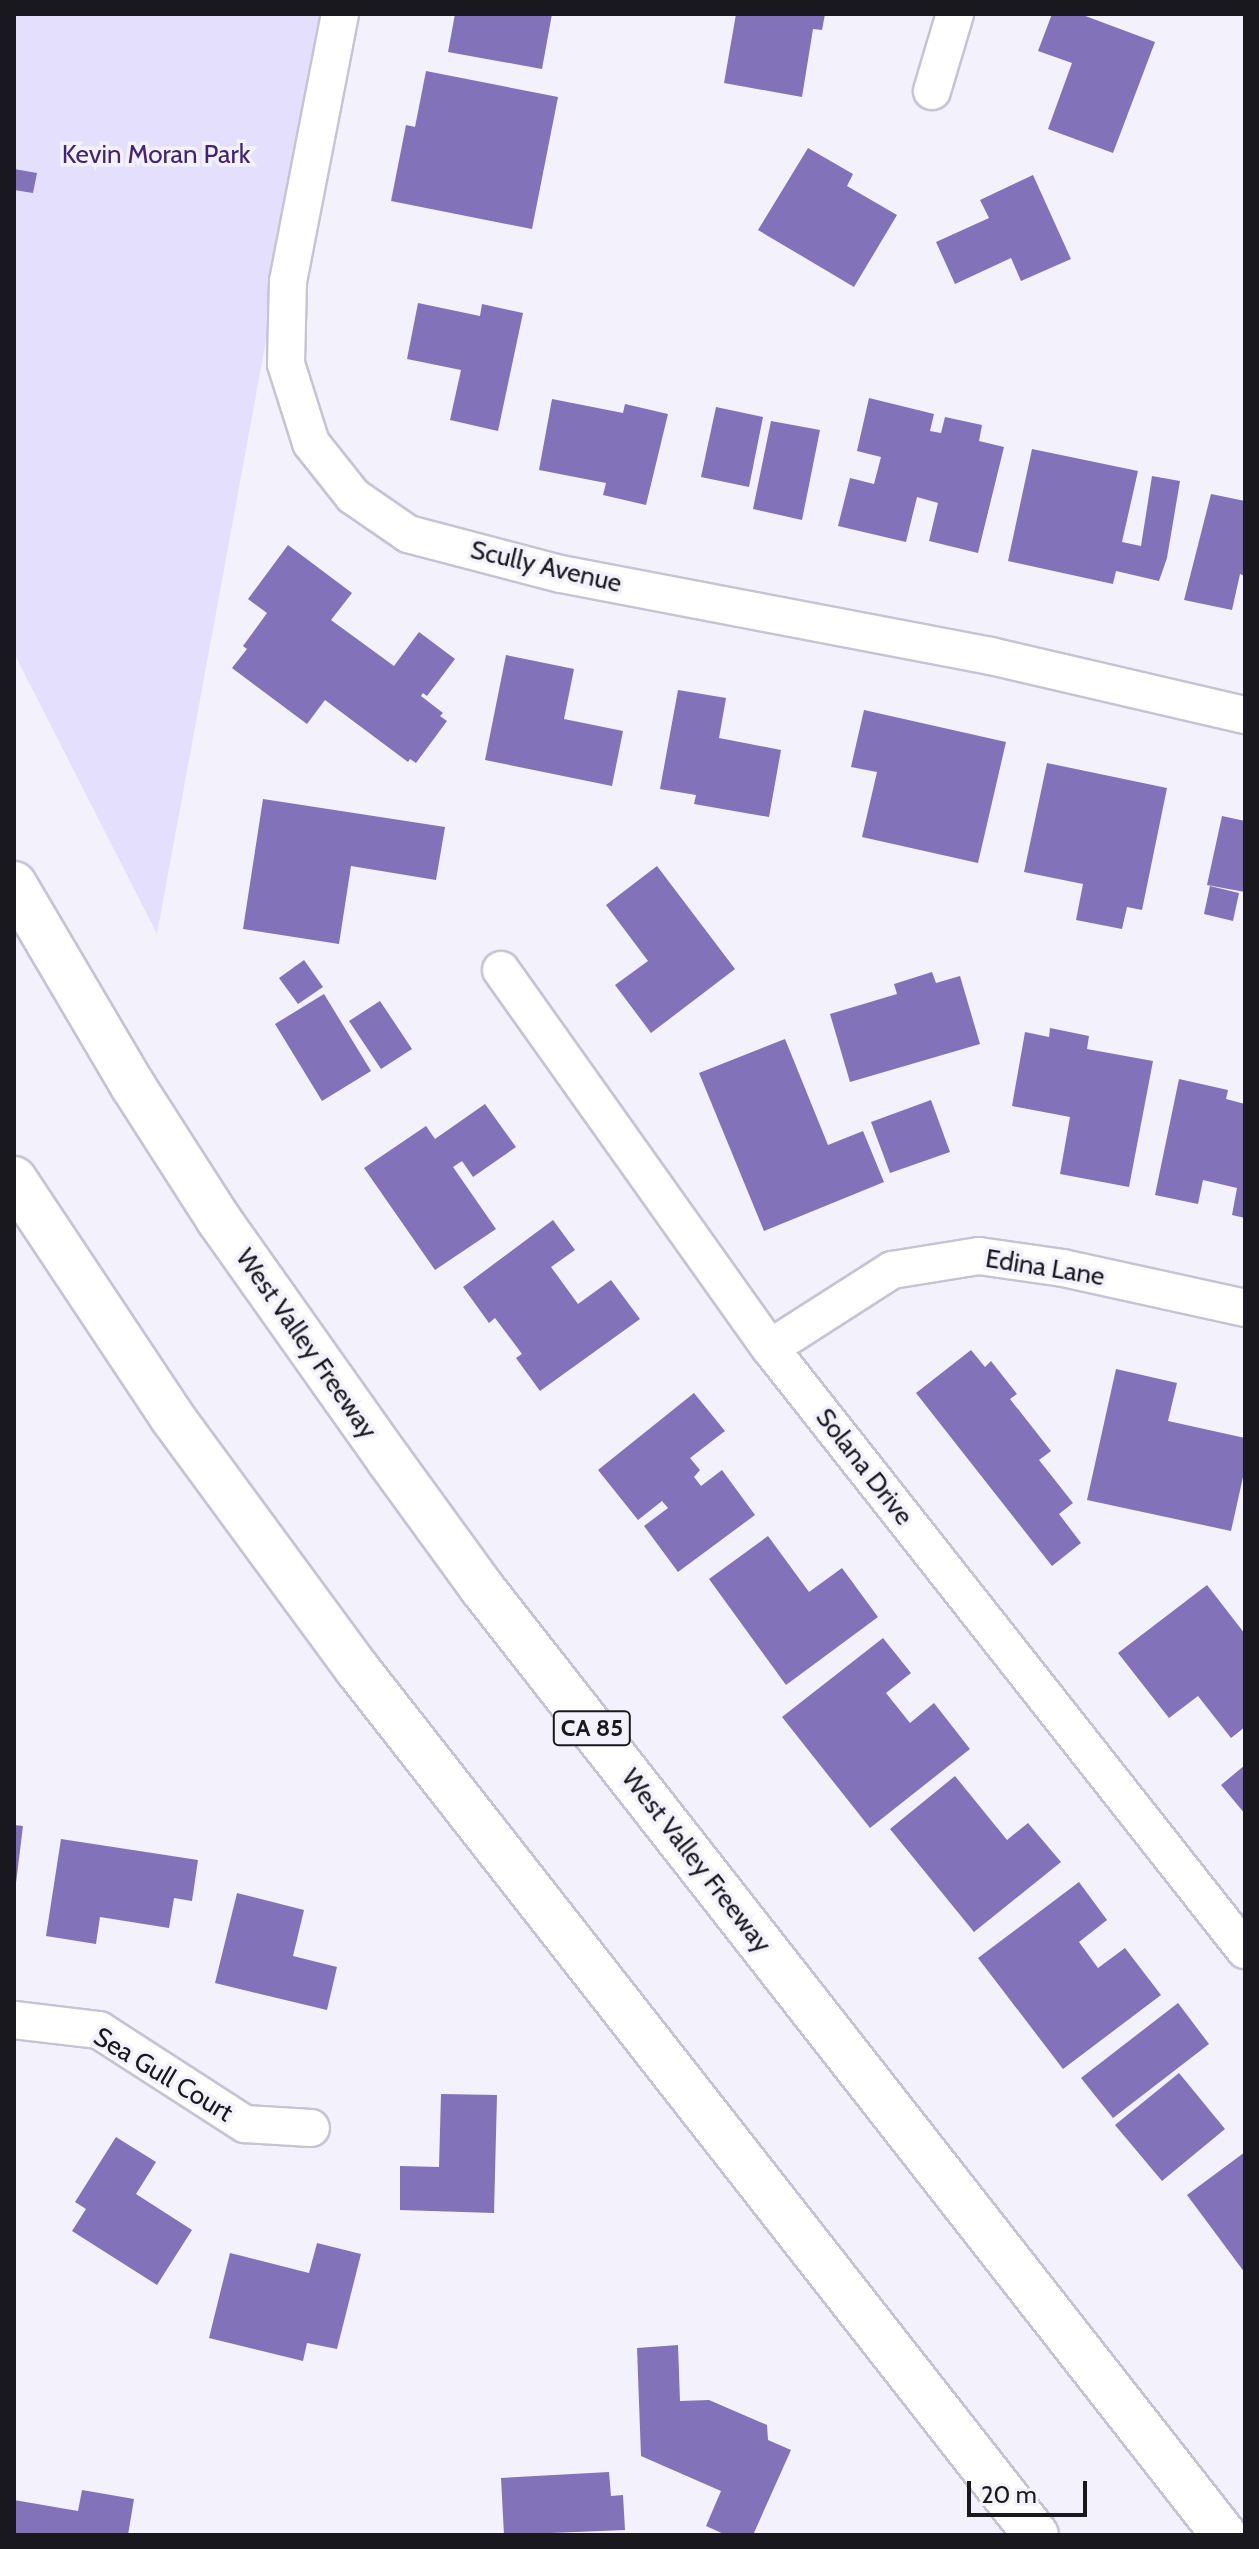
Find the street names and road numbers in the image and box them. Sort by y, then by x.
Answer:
street label: Scully Avenue [467,534,625,600]
street label: West Valley Freeway [229,1243,383,1445]
street label: Edina Lane [983,1243,1107,1293]
street label: Solana Drive [809,1403,919,1531]
road number: CA 85 [552,1708,632,1748]
street label: West Valley Freeway [615,1763,777,1959]
street label: Sea Gull Court [88,2021,238,2129]

